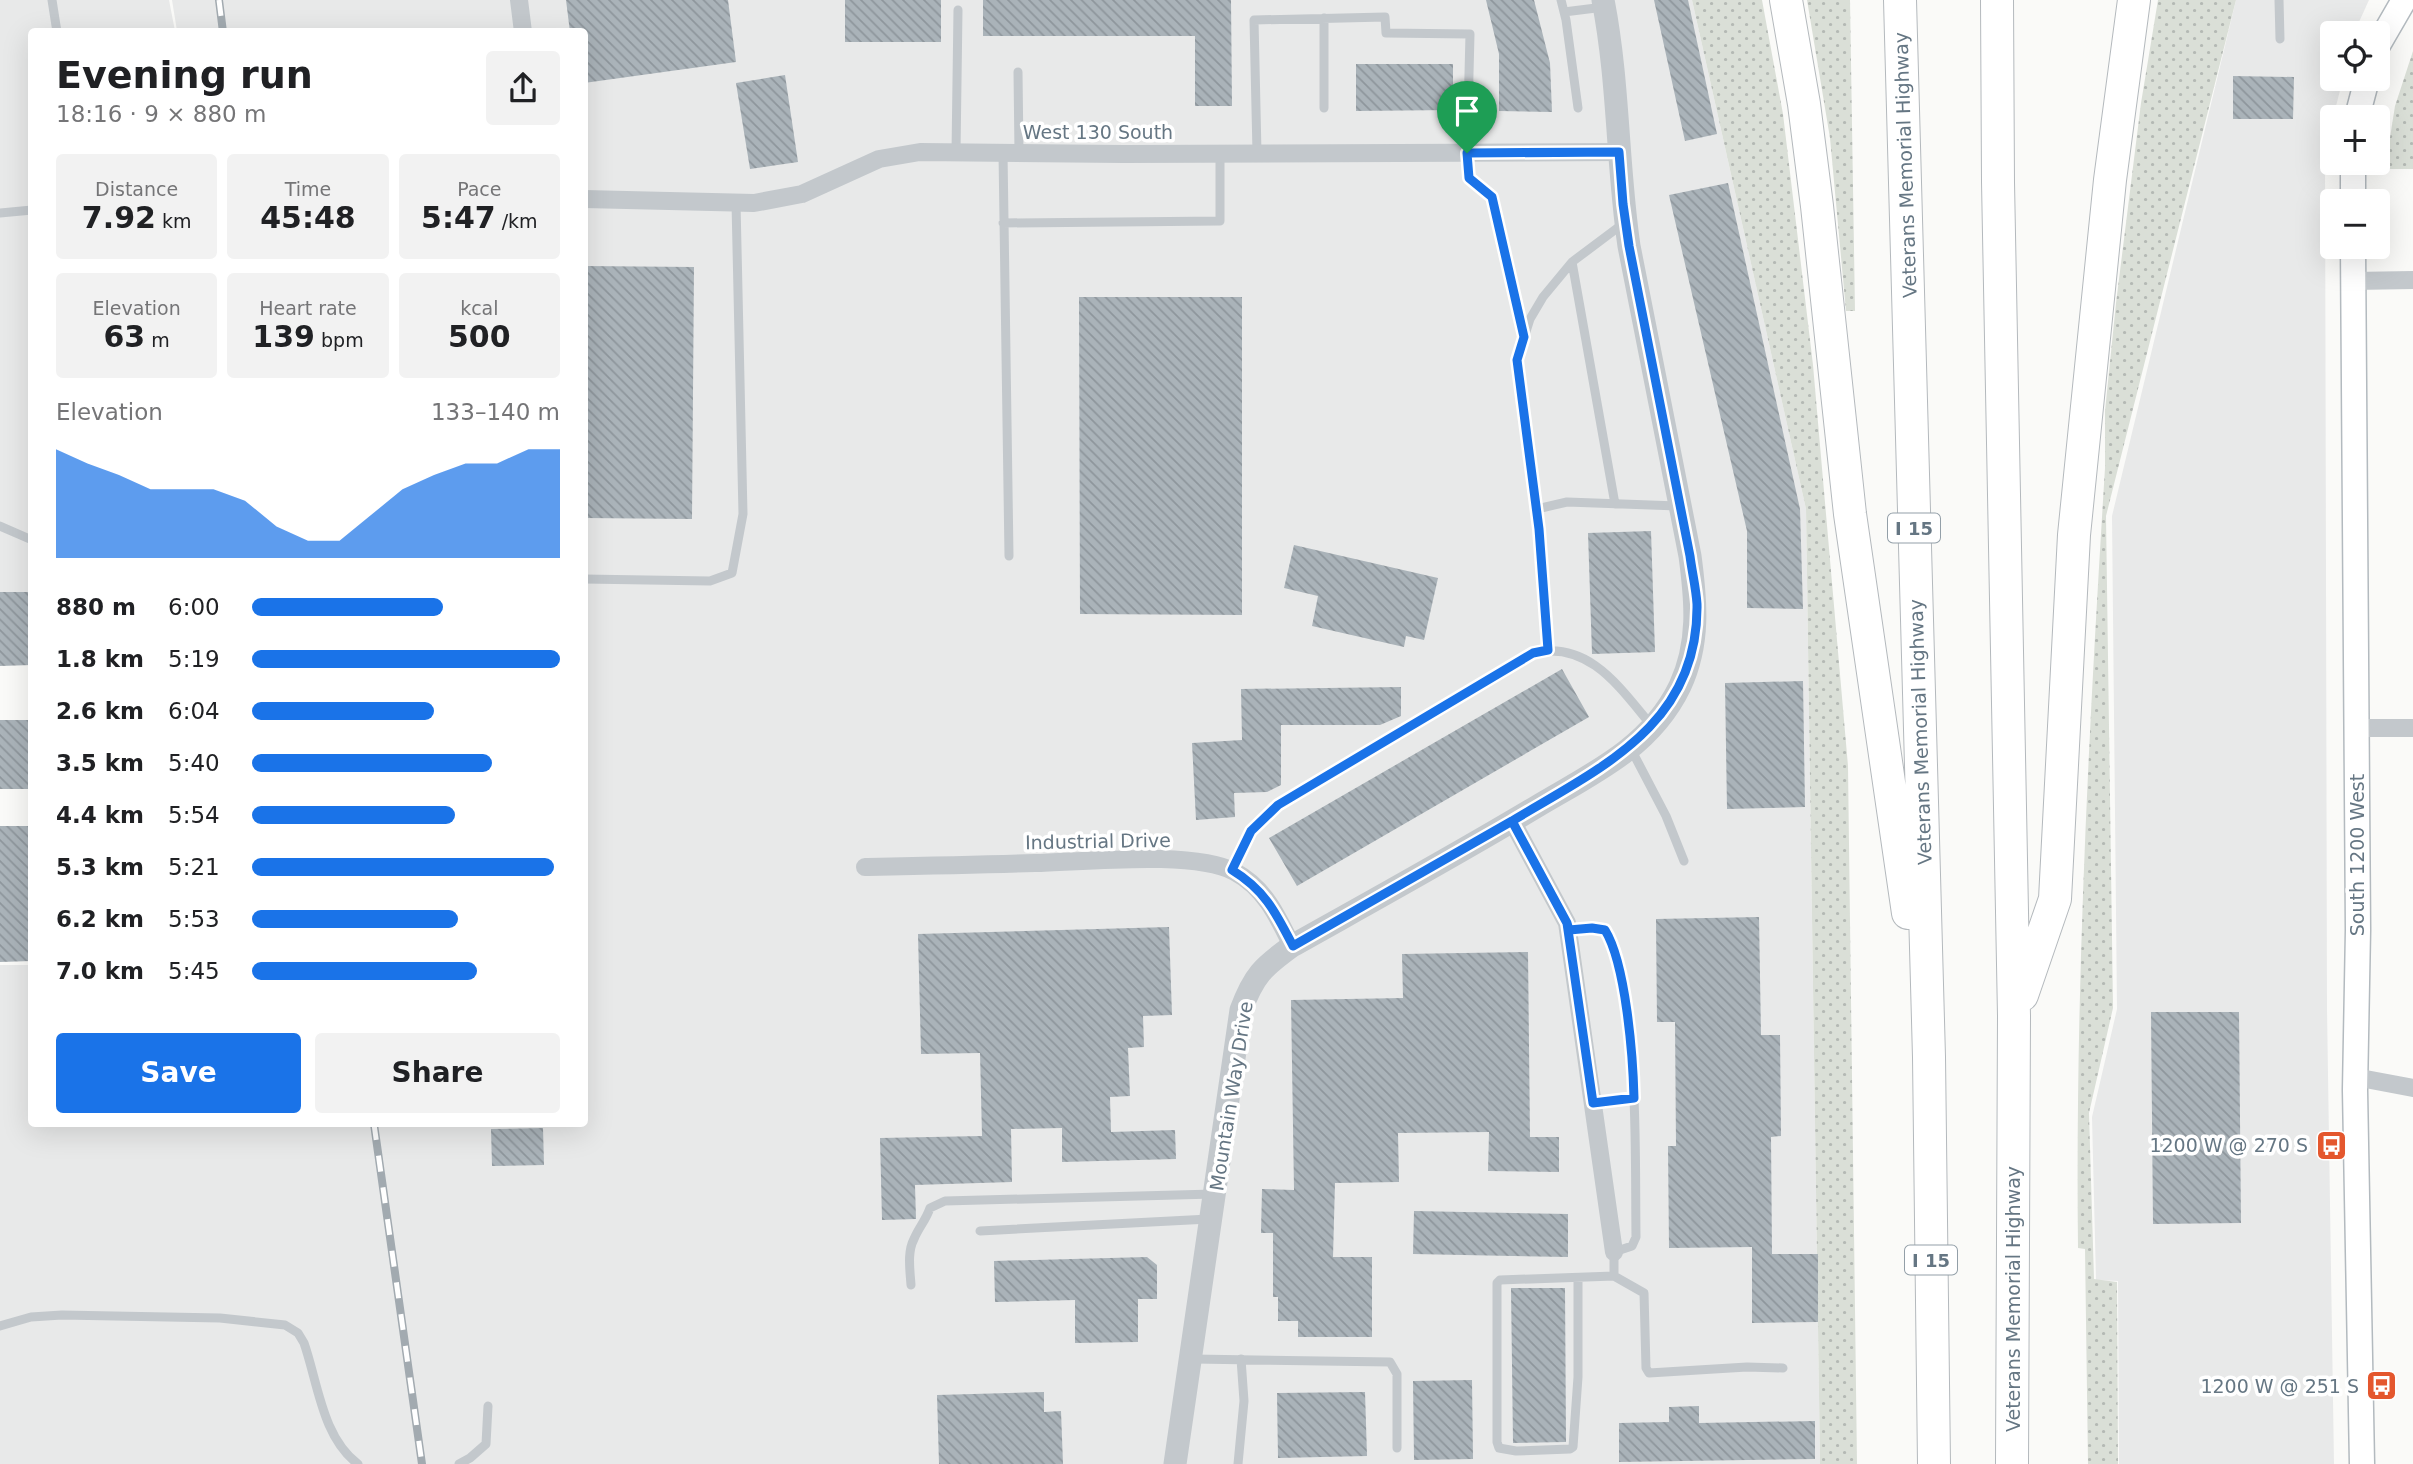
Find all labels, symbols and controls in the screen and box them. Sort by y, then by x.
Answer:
map controls [2320,21,2390,259]
button: locate [2320,21,2390,91]
street label: Veterans Memorial Highway [1889,32,1921,298]
button: share [486,51,560,125]
text: Evening run [56,53,313,97]
pin [1437,81,1497,153]
icon: arrive [1448,92,1486,130]
text: 18:16 · 9 × 880 m [56,101,266,127]
button: + [2320,105,2390,175]
street label: West 130 South [1023,121,1173,143]
text: Distance [95,178,178,200]
text: Time [285,178,331,200]
text: Pace [457,178,502,200]
button: − [2320,189,2390,259]
text: 7.92 [82,200,156,235]
text: 45:48 [260,200,356,235]
text: 5:47 [421,200,496,235]
text: km [156,210,191,232]
text: /km [496,210,538,232]
text: Elevation [93,297,181,319]
text: Heart rate [259,297,357,319]
text: kcal [460,297,499,319]
text: 63 [104,319,145,354]
text: 139 [252,319,315,354]
text: 500 [448,319,511,354]
text: m [145,329,170,351]
text: bpm [315,329,364,351]
text: Elevation [56,399,163,425]
text: 133–140 m [431,399,560,425]
road number: I 15 [1888,514,1940,542]
text: 880 m [56,594,136,620]
text: 6:00 [168,594,220,620]
street label: Veterans Memorial Highway [1904,599,1936,865]
text: 1.8 km [56,646,144,672]
text: 5:19 [168,646,220,672]
text: 2.6 km [56,698,144,724]
text: 6:04 [168,698,220,724]
text: 3.5 km [56,750,144,776]
text: 5:40 [168,750,220,776]
street label: South 1200 West [2346,774,2368,936]
text: 4.4 km [56,802,144,828]
text: 5:54 [168,802,220,828]
street label: Industrial Drive [1025,829,1171,853]
text: 5.3 km [56,854,144,880]
text: 5:21 [168,854,220,880]
text: 6.2 km [56,906,144,932]
text: 5:53 [168,906,220,932]
text: 7.0 km [56,958,144,984]
text: 5:45 [168,958,220,984]
street label: Mountain Way Drive [1205,1000,1257,1192]
button: Save [56,1033,301,1113]
button: Share [315,1033,560,1113]
bus stop icon: 1200 W @ 270 S [2314,1128,2348,1162]
place label: 1200 W @ 270 S [2149,1134,2308,1156]
street label: Veterans Memorial Highway [2002,1166,2024,1432]
road number: I 15 [1905,1246,1957,1274]
bus stop icon: 1200 W @ 251 S [2365,1369,2399,1403]
place label: 1200 W @ 251 S [2200,1375,2359,1397]

